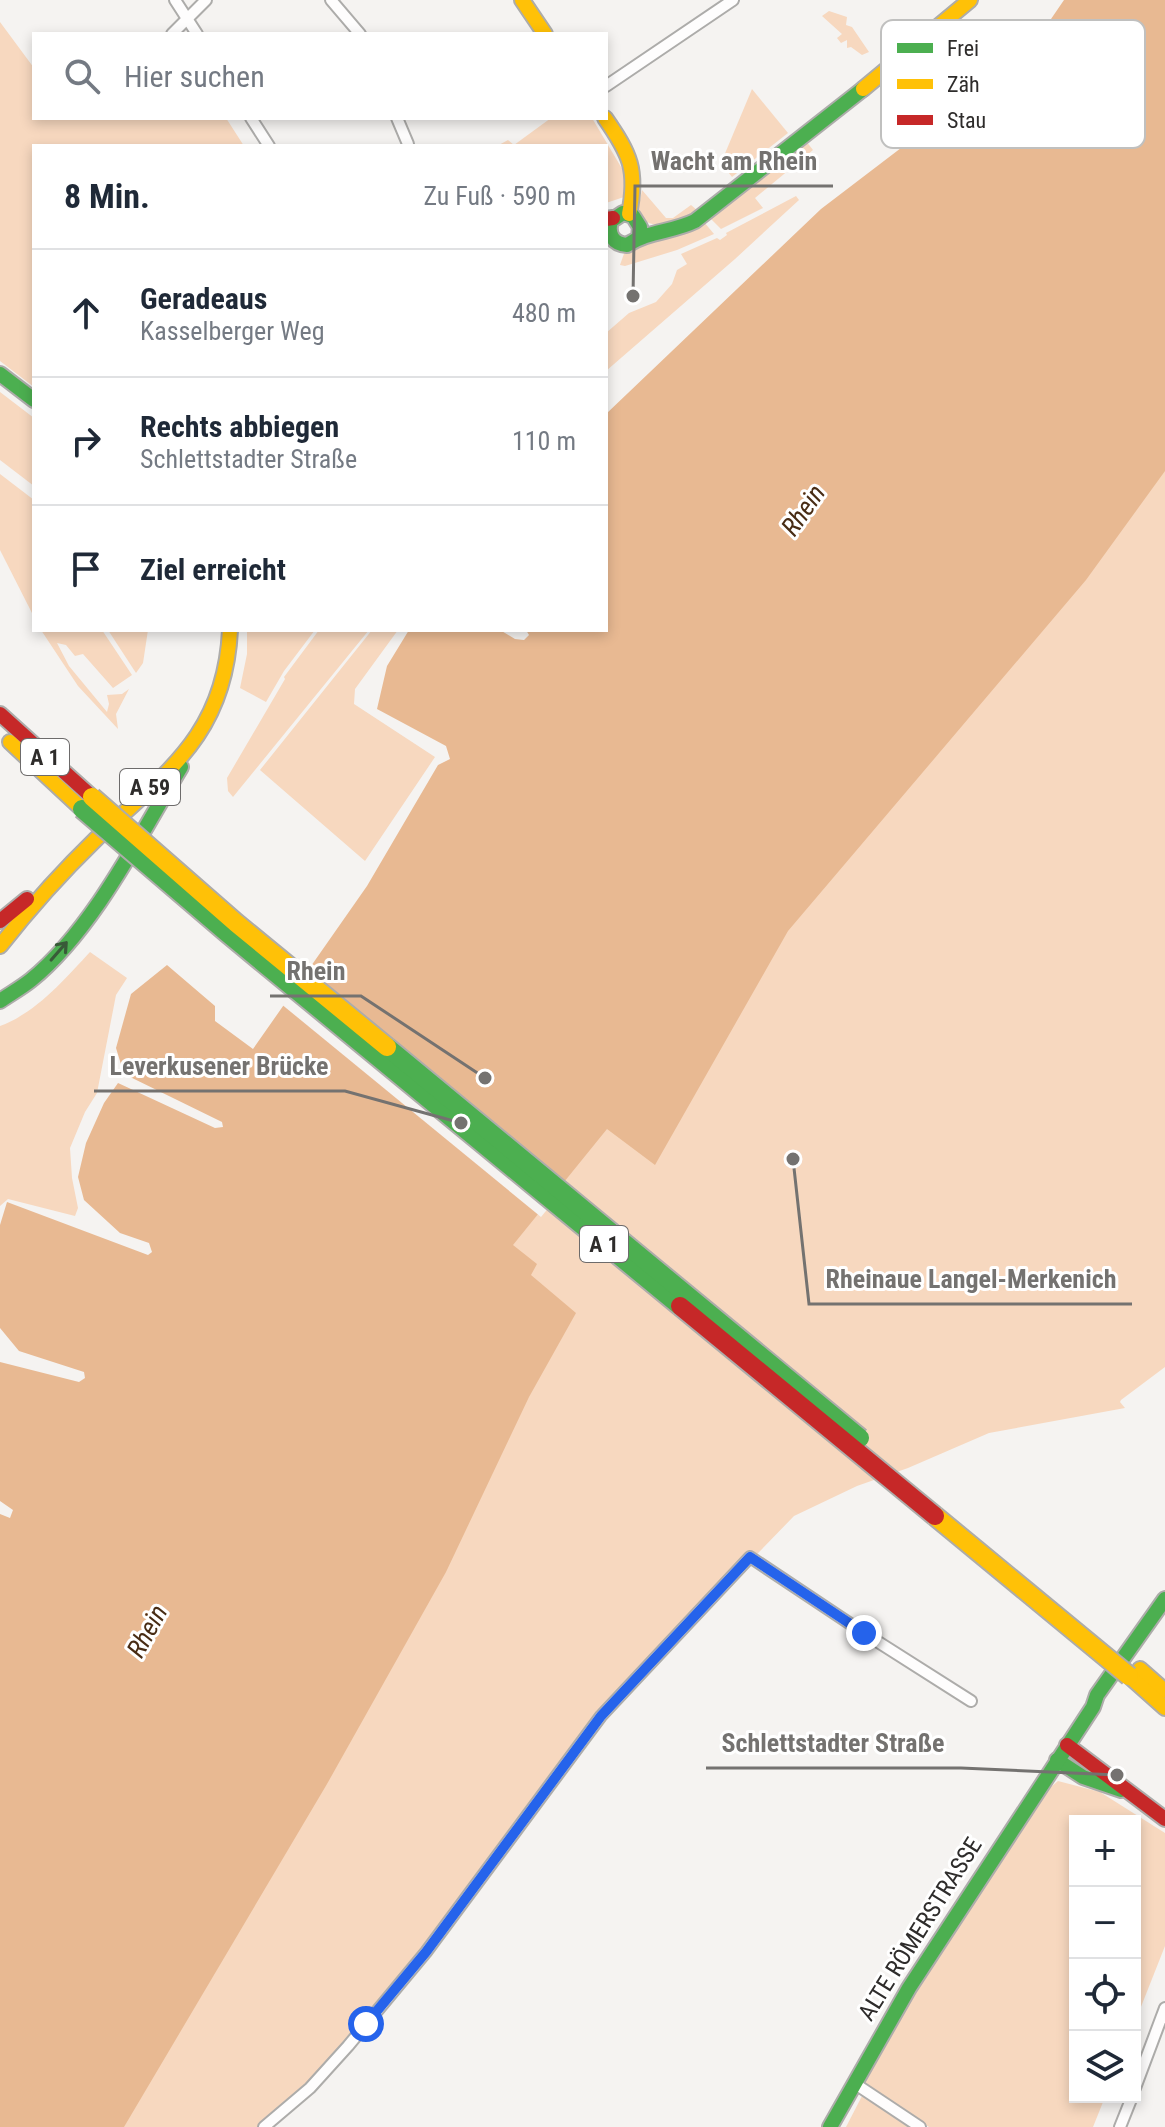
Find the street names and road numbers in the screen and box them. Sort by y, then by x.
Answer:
road number: A 1 [21,739,69,775]
road number: A 59 [120,769,180,805]
road number: A 1 [580,1226,628,1262]
street label: ALTE RÖMERSTRASSE [852,1832,988,2026]

